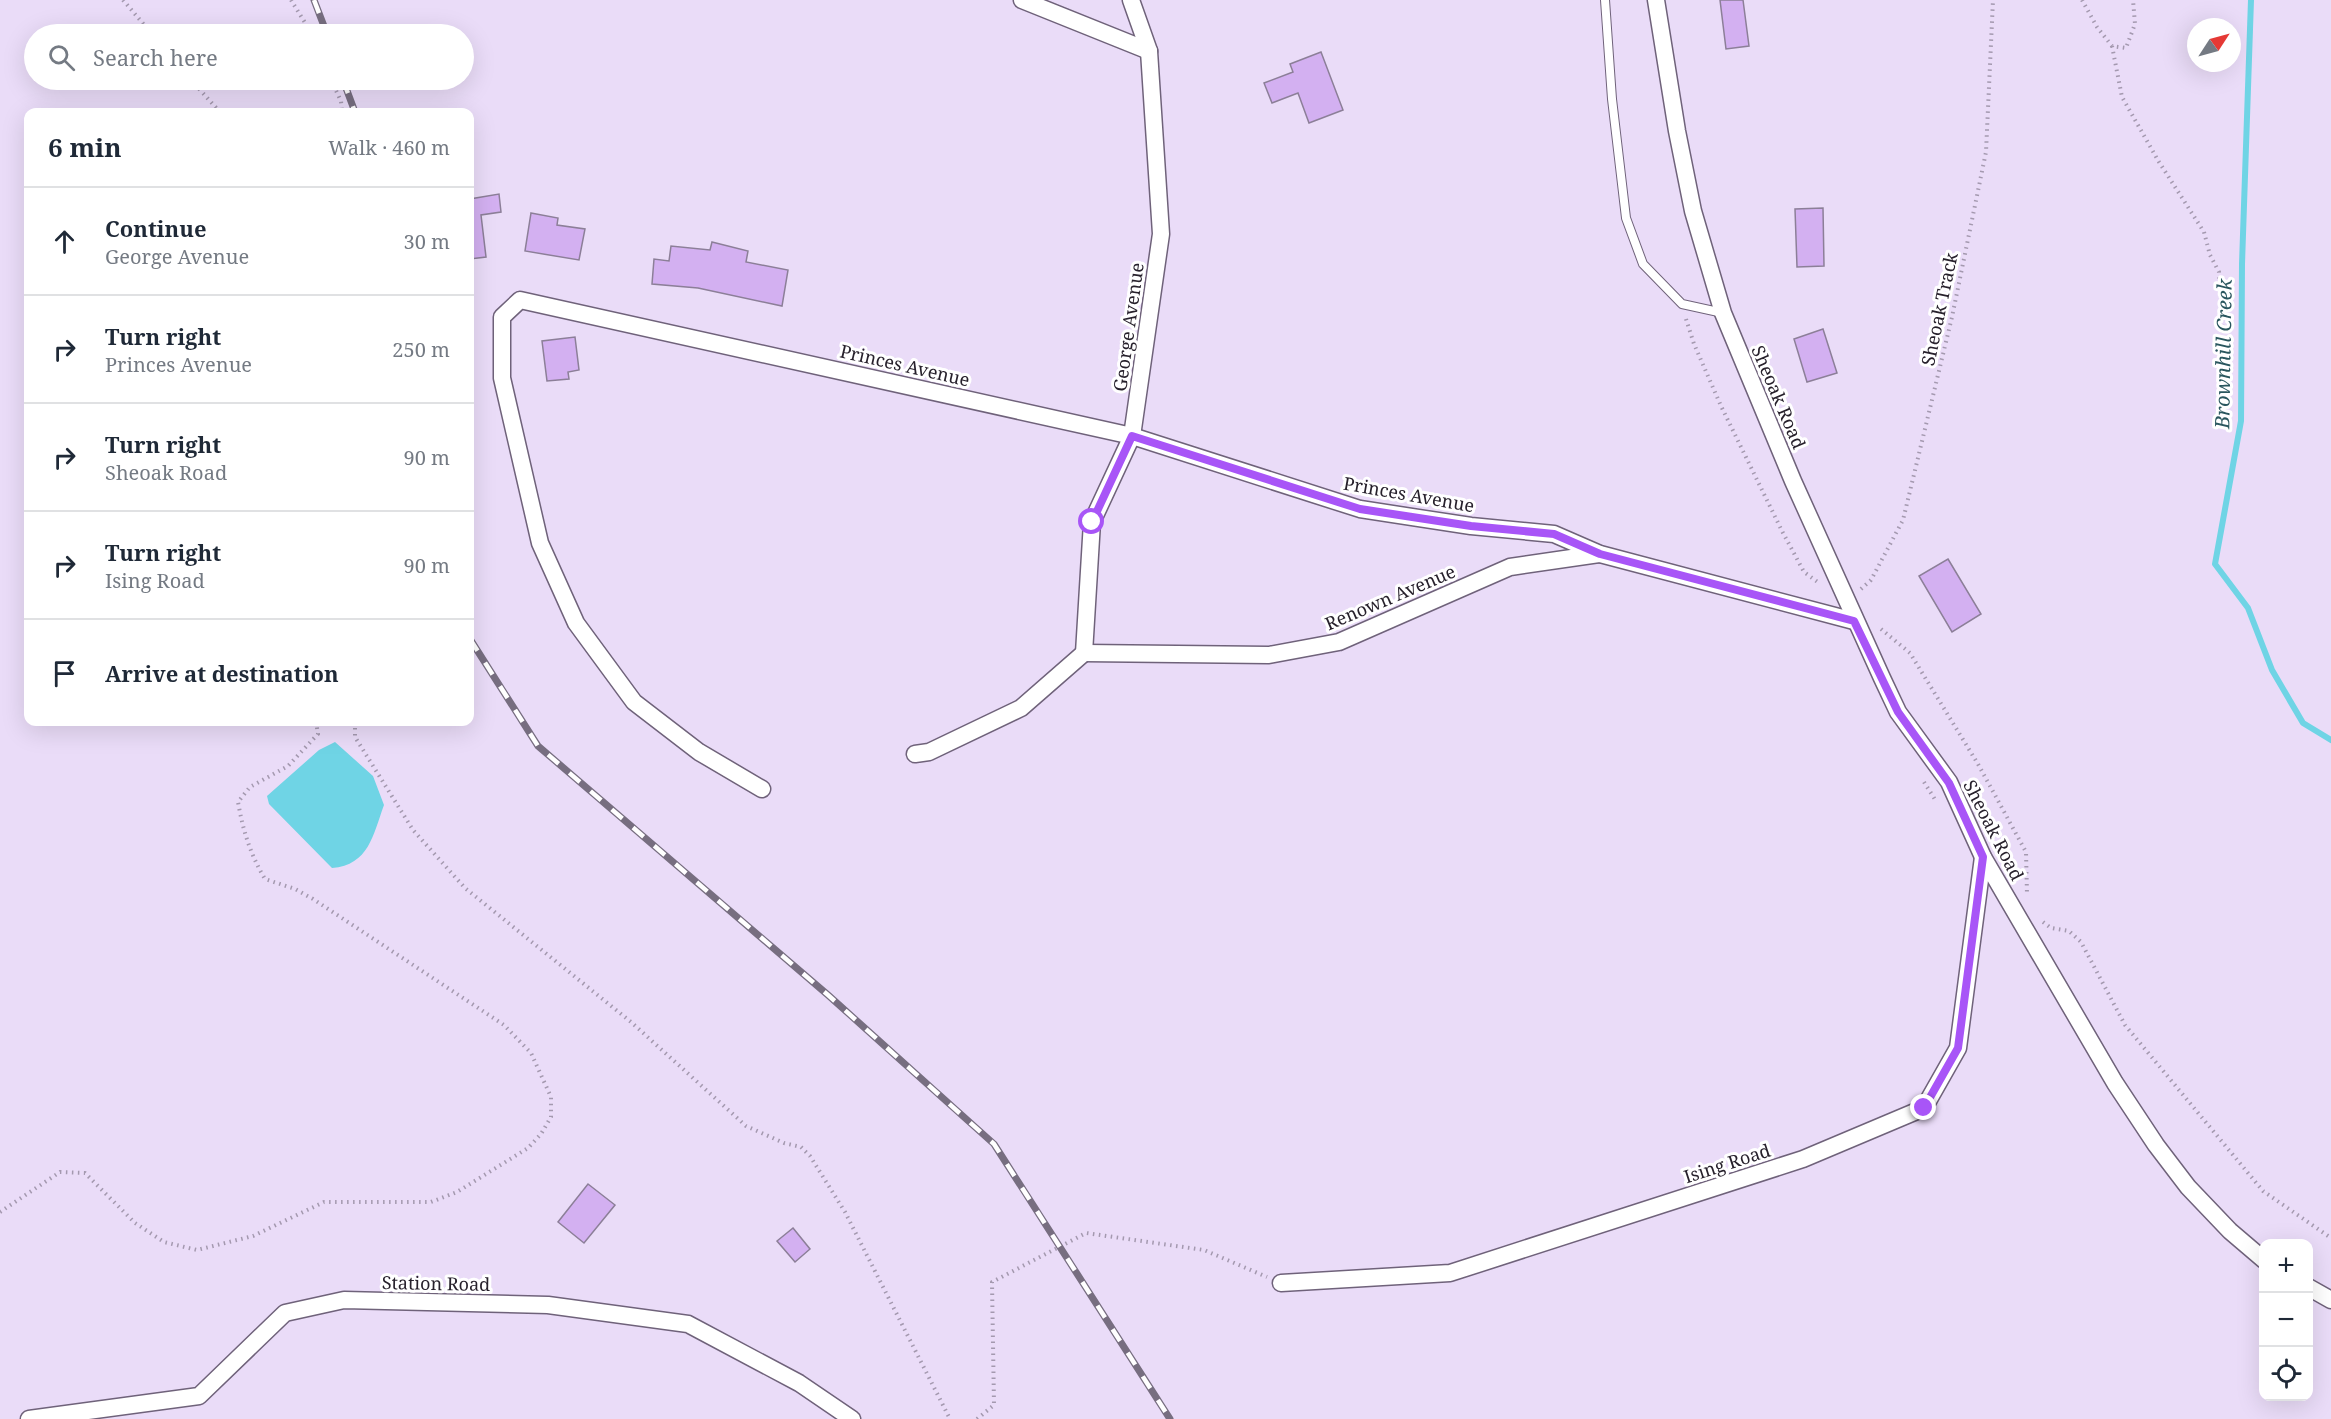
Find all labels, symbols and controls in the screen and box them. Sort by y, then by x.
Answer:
north arrow [2187,18,2241,72]
search box [24,24,474,90]
icon: search [45,41,78,74]
text: Search here [93,42,218,72]
text: 6 min [48,129,122,165]
text: Walk · 460 m [328,134,450,161]
text: Continue [105,213,207,243]
icon: ahead [48,225,81,258]
text: 30 m [404,228,450,255]
text: George Avenue [105,243,249,270]
street label: Sheoak Track [1915,250,1963,368]
street label: George Avenue [1107,261,1149,393]
water label: Brownhill Creek [2208,278,2238,430]
text: Turn right [105,321,221,351]
icon: right [48,333,81,366]
text: 250 m [392,336,450,363]
street label: Princes Avenue [838,338,972,392]
street label: Sheoak Road [1746,342,1812,452]
text: Princes Avenue [105,351,252,378]
text: Turn right [105,429,221,459]
icon: right [48,441,81,474]
text: 90 m [404,444,450,471]
text: Sheoak Road [105,459,227,486]
street label: Princes Avenue [1342,471,1476,517]
route start [1078,508,1104,534]
text: Turn right [105,537,221,567]
icon: right [48,549,81,582]
text: 90 m [404,552,450,579]
street label: Renown Avenue [1321,559,1459,635]
text: Ising Road [105,567,205,594]
icon: arrive [48,657,81,690]
text: Arrive at destination [105,658,339,688]
street label: Sheoak Road [1958,776,2030,884]
route end [1910,1094,1936,1120]
street label: Ising Road [1681,1138,1773,1188]
map controls [2259,1239,2313,1401]
button: + [2259,1239,2313,1293]
street label: Station Road [382,1270,490,1296]
button: − [2259,1293,2313,1347]
button: locate [2259,1347,2313,1401]

